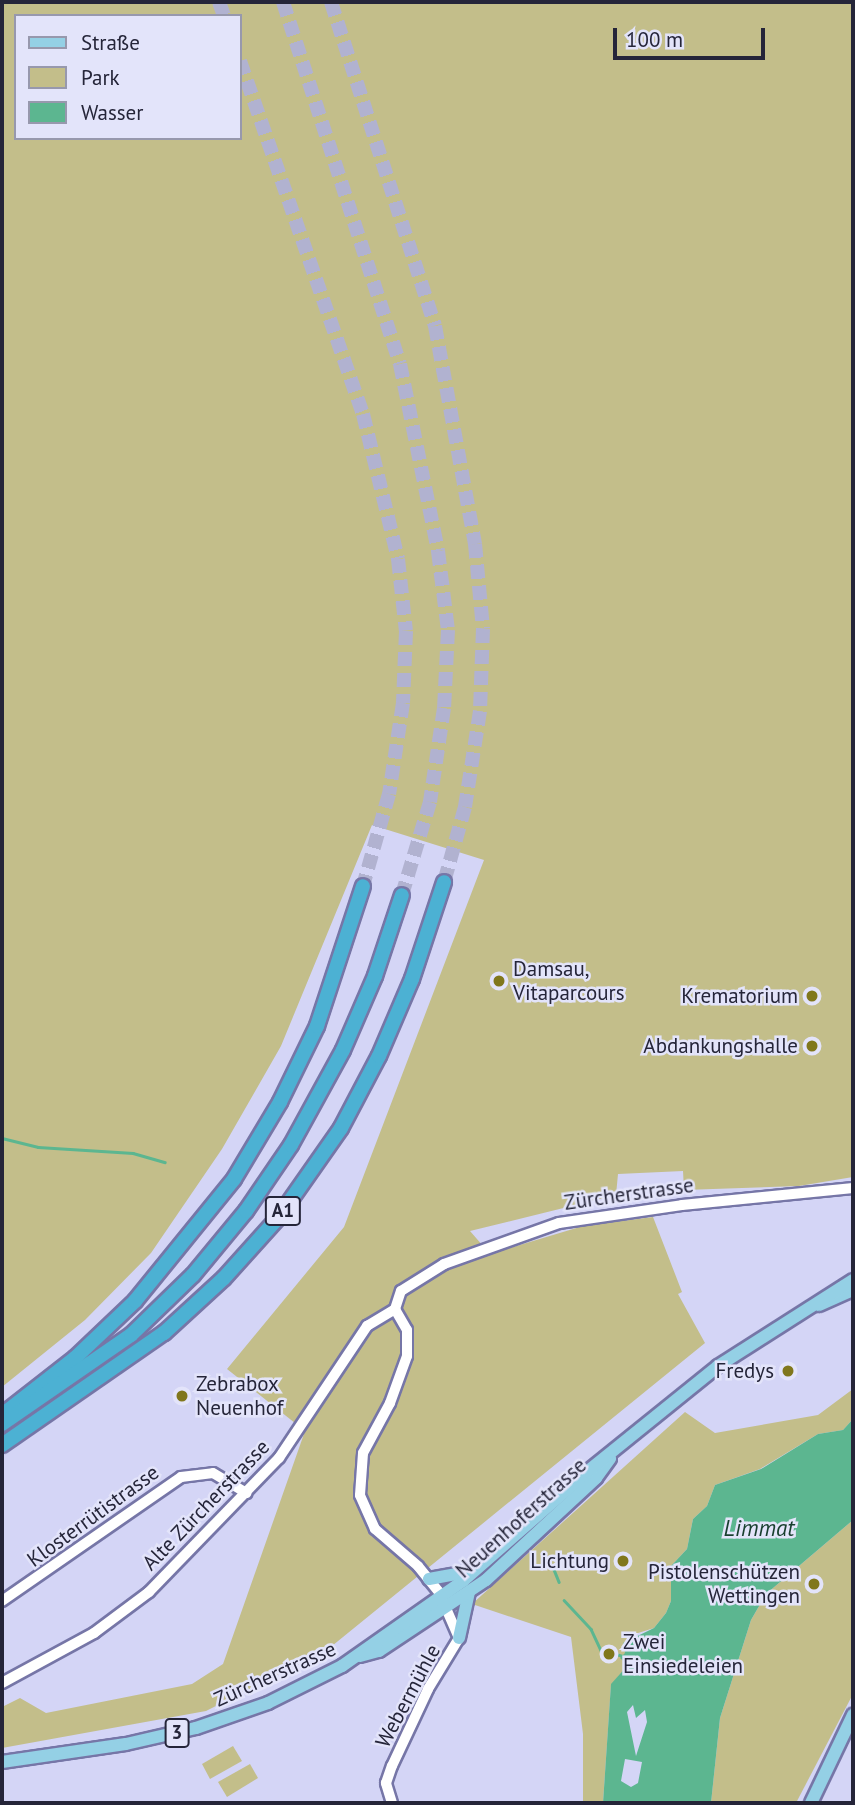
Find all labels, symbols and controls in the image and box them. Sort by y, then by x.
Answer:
legend [14,14,242,140]
scale bar [617,14,769,58]
text: 100 m [626,26,683,53]
text: Straße [81,29,140,56]
text: Park [81,64,120,91]
text: Wasser [81,99,143,126]
place label: Damsau, Vitaparcours [513,956,625,1006]
marker: Damsau, Vitaparcours [491,973,507,989]
place label: Krematorium [681,983,798,1009]
marker: Krematorium [804,988,820,1004]
place label: Abdankungshalle [643,1033,798,1059]
marker: Abdankungshalle [804,1038,820,1054]
street label: Zürcherstrasse [563,1172,695,1216]
road number: A1 [264,1196,302,1226]
place label: Fredys [715,1358,774,1384]
marker: Fredys [780,1363,796,1379]
place label: Zebrabox Neuenhof [196,1371,283,1421]
marker: Zebrabox Neuenhof [174,1388,190,1404]
street label: Alte Zürcherstrasse [137,1434,275,1576]
street label: Neuenhoferstrasse [451,1453,591,1583]
street label: Klosterrütistrasse [22,1460,164,1572]
water label: Limmat [724,1514,794,1542]
place label: Lichtung [530,1548,609,1574]
marker: Lichtung [615,1553,631,1569]
place label: Pistolenschützen Wettingen [648,1559,800,1609]
marker: Pistolenschützen Wettingen [806,1576,822,1592]
place label: Zwei Einsiedeleien [623,1629,743,1679]
street label: Zürcherstrasse [210,1636,340,1712]
street label: Webermühle [370,1640,446,1752]
marker: Zwei Einsiedeleien [601,1646,617,1662]
road number: 3 [163,1718,191,1749]

